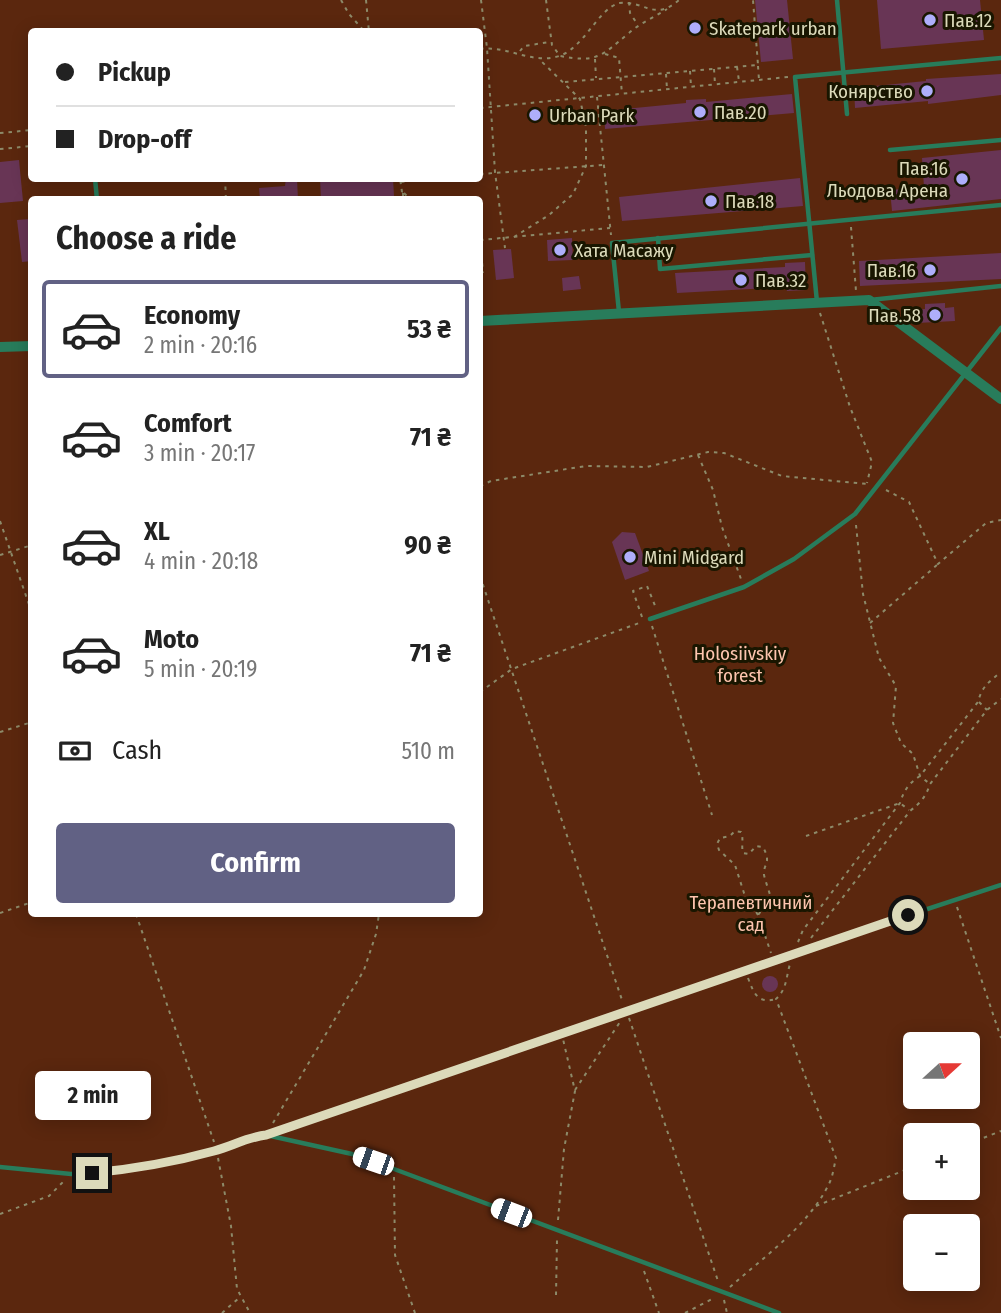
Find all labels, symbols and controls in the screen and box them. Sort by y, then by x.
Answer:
place label: Пав.12 [944,9,992,32]
marker: Пав.12 [922,12,938,28]
place label: Skatepark urban [709,17,837,40]
marker: Skatepark urban [687,20,703,36]
text: Pickup [98,57,171,88]
place label: Конярство [828,80,913,103]
marker: Конярство [919,83,935,99]
place label: Пав.20 [714,101,767,124]
place label: Urban Park [549,104,634,127]
marker: Пав.20 [692,104,708,120]
marker: Urban Park [527,107,543,123]
text: Drop-off [98,124,191,155]
place label: Пав.16 Льодова Арена [827,157,948,202]
marker: Пав.16 Льодова Арена [954,171,970,187]
place label: Пав.18 [725,190,774,213]
marker: Пав.18 [703,193,719,209]
text: Choose a ride [56,219,237,257]
place label: Хата Масажу [574,239,674,262]
marker: Хата Масажу [552,242,568,258]
place label: Пав.16 [867,259,916,282]
marker: Пав.16 [922,262,938,278]
place label: Пав.32 [755,269,806,292]
marker: Пав.32 [733,272,749,288]
icon: car [60,298,123,361]
text: Economy [144,300,240,331]
place label: Пав.58 [868,304,921,327]
marker: Пав.58 [927,307,943,323]
text: 53 ₴ [407,314,451,345]
text: 2 min · 20:16 [144,331,257,359]
icon: car [60,406,123,469]
text: Comfort [144,408,232,439]
text: 71 ₴ [410,422,451,453]
text: 3 min · 20:17 [144,439,255,467]
icon: car [60,514,123,577]
text: XL [144,516,170,547]
text: 90 ₴ [404,530,451,561]
place label: Mini Midgard [644,546,744,569]
text: 4 min · 20:18 [144,547,258,575]
marker: Mini Midgard [622,549,638,565]
icon: car [60,622,123,685]
text: Moto [144,624,199,655]
text: 71 ₴ [410,638,451,669]
park label: Holosiivskiy forest [694,642,787,687]
text: 5 min · 20:19 [144,655,257,683]
icon: cash [56,732,94,770]
text: Cash [112,735,162,766]
text: 510 m [402,737,455,765]
button: Confirm [56,823,455,903]
park label: Терапевтичний сад [690,891,812,936]
route start [892,899,924,931]
north arrow [903,1032,980,1110]
map controls [903,1032,980,1291]
callout: 2 min [34,1072,150,1120]
text: 2 min [68,1081,119,1109]
button: + [903,1123,980,1200]
car [350,1144,397,1178]
route end [76,1157,108,1189]
car [488,1196,535,1230]
button: − [903,1214,980,1291]

